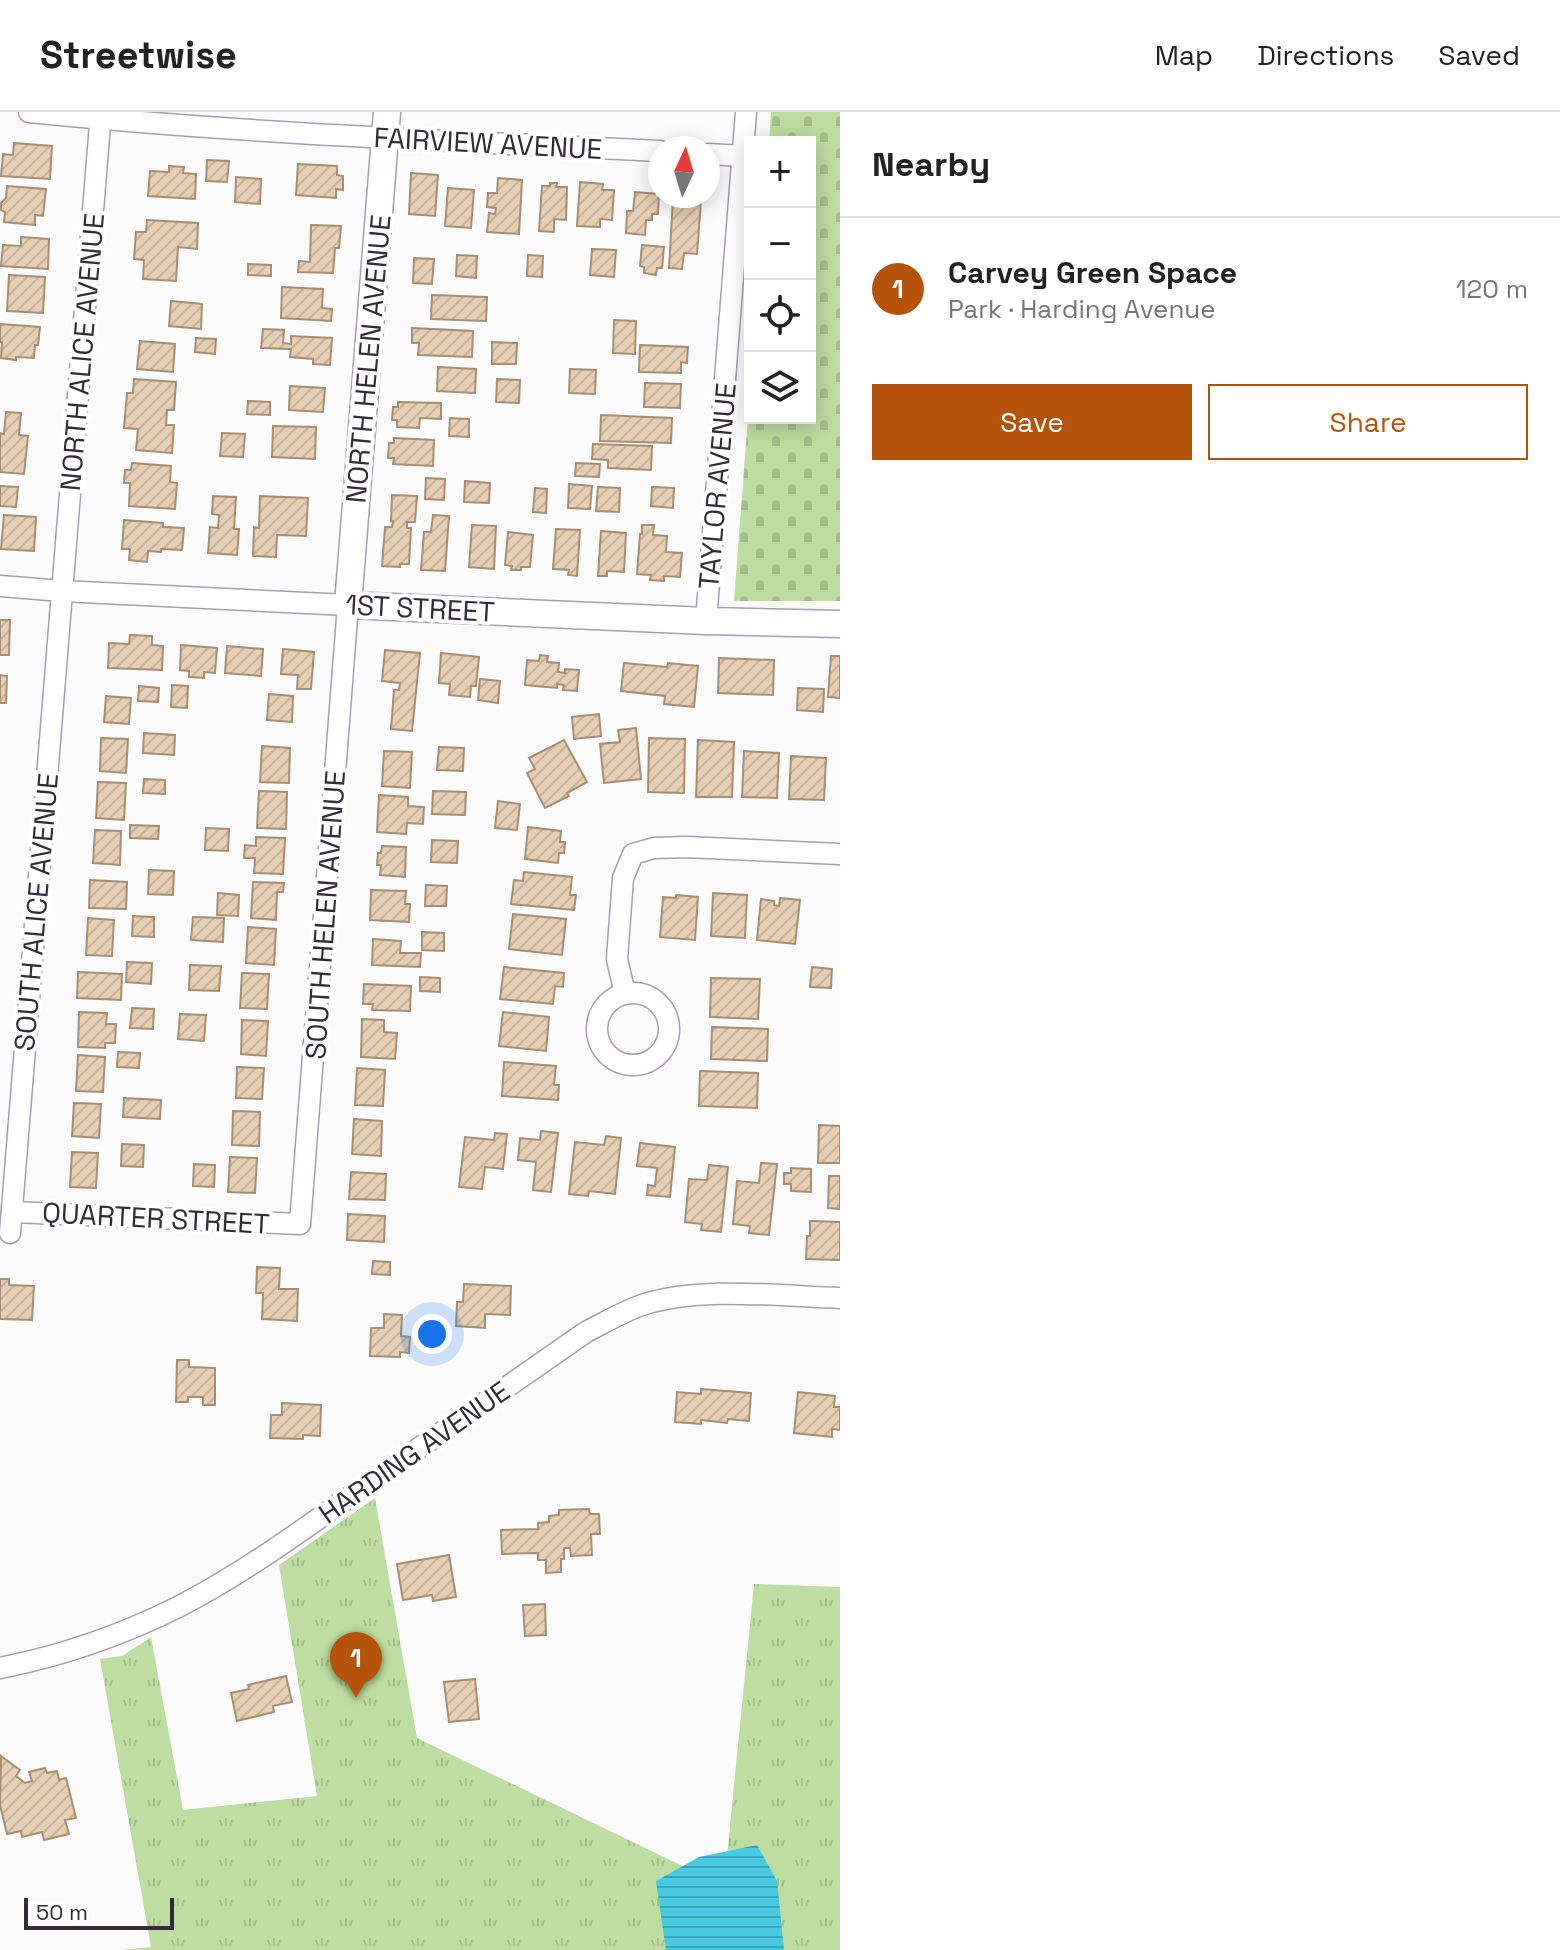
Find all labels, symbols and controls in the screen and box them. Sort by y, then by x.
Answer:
text: Streetwise [40,31,237,79]
text: Map [1155,37,1213,73]
text: Directions [1257,37,1394,73]
text: Saved [1438,37,1520,73]
street label: FAIRVIEW AVENUE [373,119,603,167]
north arrow [648,136,720,208]
map controls [744,136,816,424]
button: + [744,136,816,208]
text: Nearby [872,143,990,186]
button: − [744,208,816,280]
street label: NORTH ALICE AVENUE [52,211,112,493]
street label: NORTH HELEN AVENUE [337,213,399,505]
text: Carvey Green Space [948,253,1237,292]
text: 1 [892,272,904,306]
text: 120 m [1456,272,1528,306]
button: locate [744,280,816,352]
text: Park · Harding Avenue [948,292,1216,326]
button: layers [744,352,816,424]
street label: TAYLOR AVENUE [690,381,744,591]
button: Save [872,384,1192,460]
button: Share [1208,384,1528,460]
street label: 1ST STREET [344,586,496,630]
street label: SOUTH HELEN AVENUE [297,769,353,1061]
street label: SOUTH ALICE AVENUE [6,772,66,1052]
street label: QUARTER STREET [41,1194,271,1242]
your location [412,1314,452,1354]
street label: HARDING AVENUE [311,1373,517,1531]
pin: 1 [330,1632,382,1698]
scale bar [24,1894,174,1930]
text: 50 m [36,1898,88,1926]

